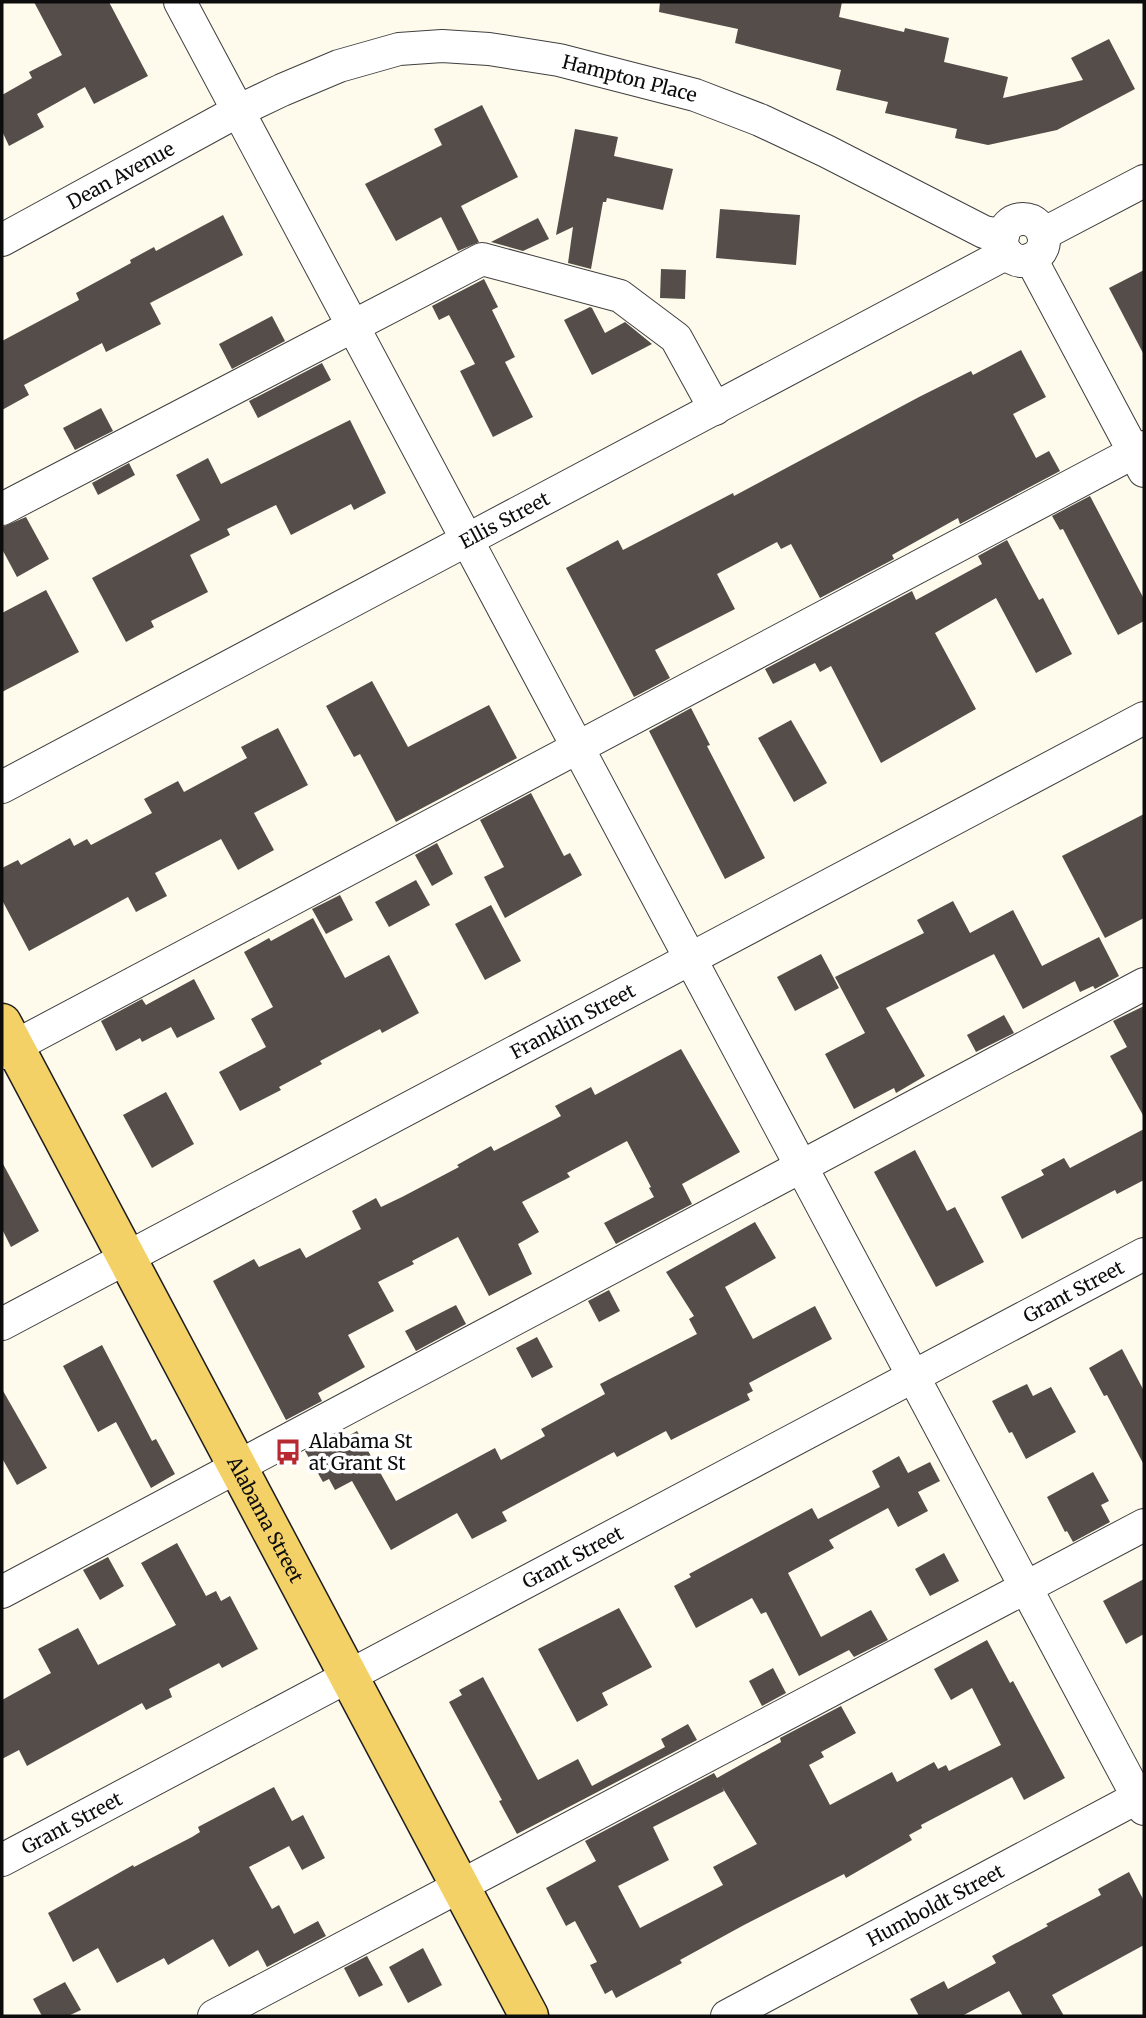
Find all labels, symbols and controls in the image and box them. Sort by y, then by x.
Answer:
street label: Hampton Place [560,49,700,107]
street label: Dean Avenue [63,136,178,214]
street label: Ellis Street [455,486,554,554]
street label: Franklin Street [506,978,640,1064]
street label: Grant Street [1019,1255,1128,1328]
place label: Alabama St at Grant St [308,1429,413,1475]
bus stop icon: Alabama St at Grant St [273,1437,303,1467]
street label: Alabama Street [222,1451,309,1587]
street label: Grant Street [518,1520,628,1594]
street label: Grant Street [17,1786,127,1860]
street label: Humboldt Street [863,1859,1008,1951]

